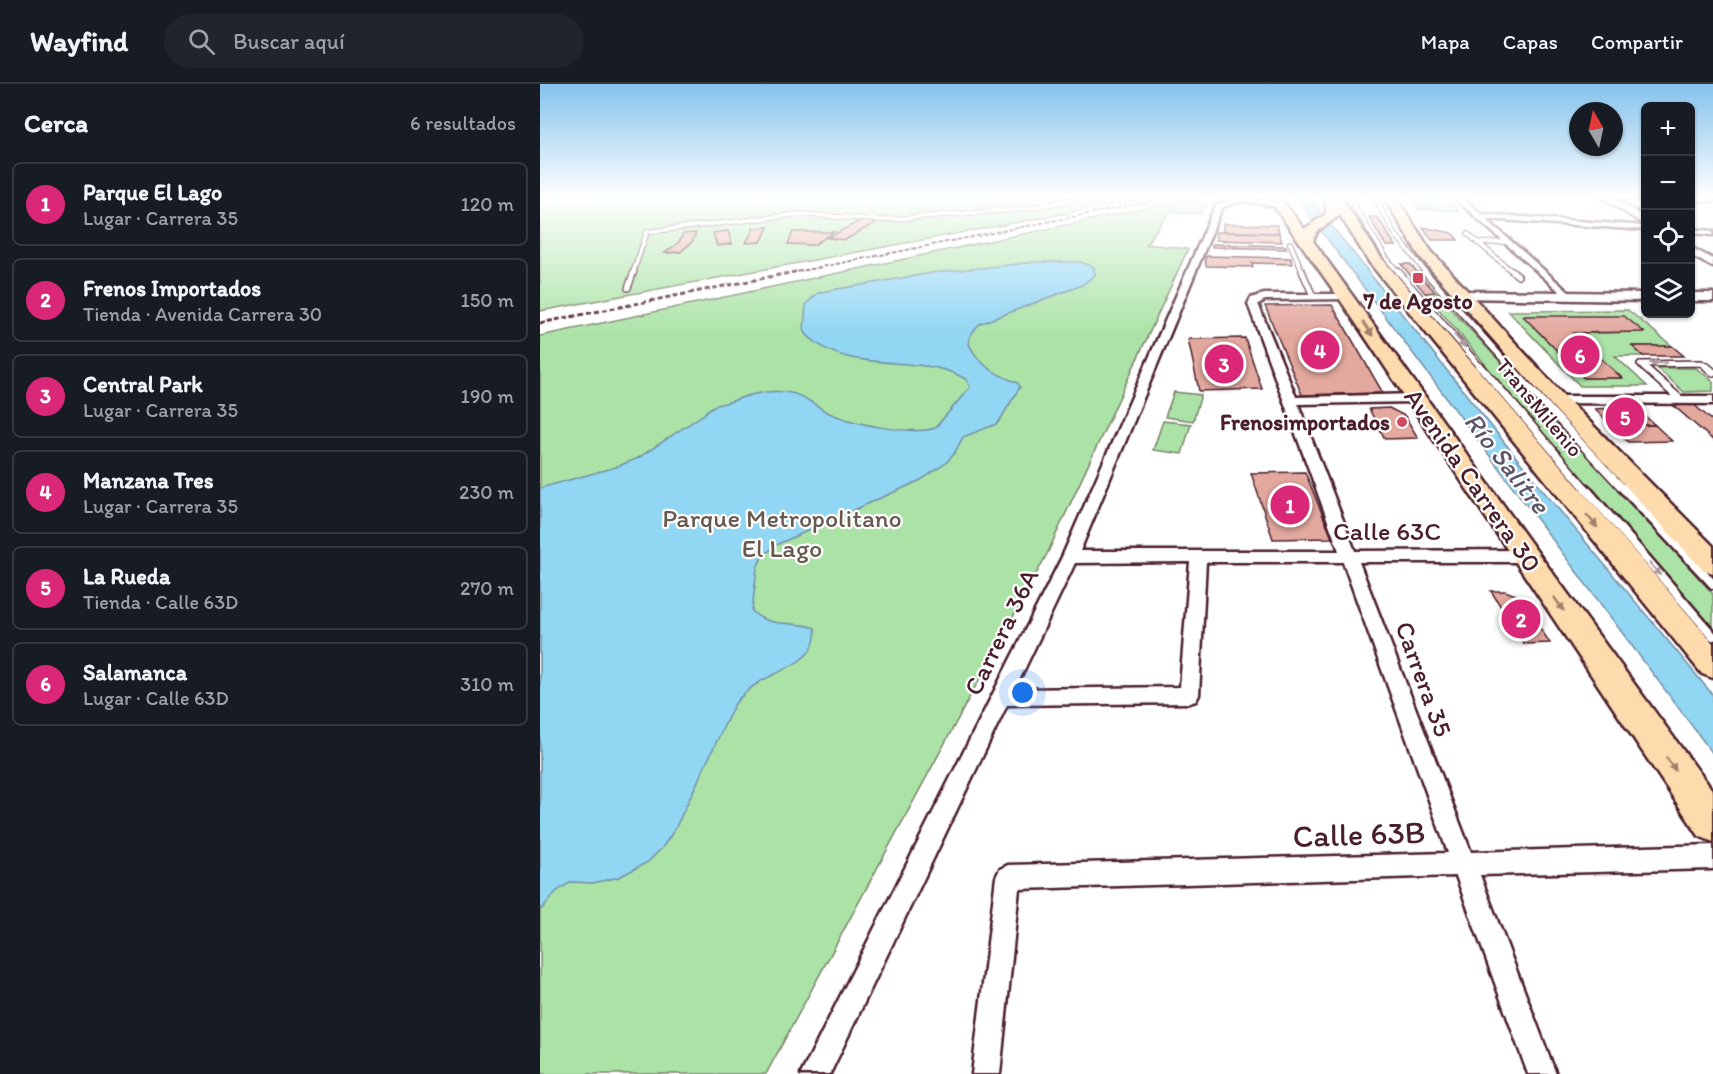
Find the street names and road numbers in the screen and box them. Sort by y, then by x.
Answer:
street label: TransMilenio [1490,352,1589,462]
street label: Avenida Carrera 30 [1398,382,1548,578]
street label: Calle 63C [1333,515,1441,547]
street label: Carrera 36A [957,563,1046,701]
street label: Carrera 35 [1388,617,1460,741]
street label: Calle 63B [1292,813,1426,855]

